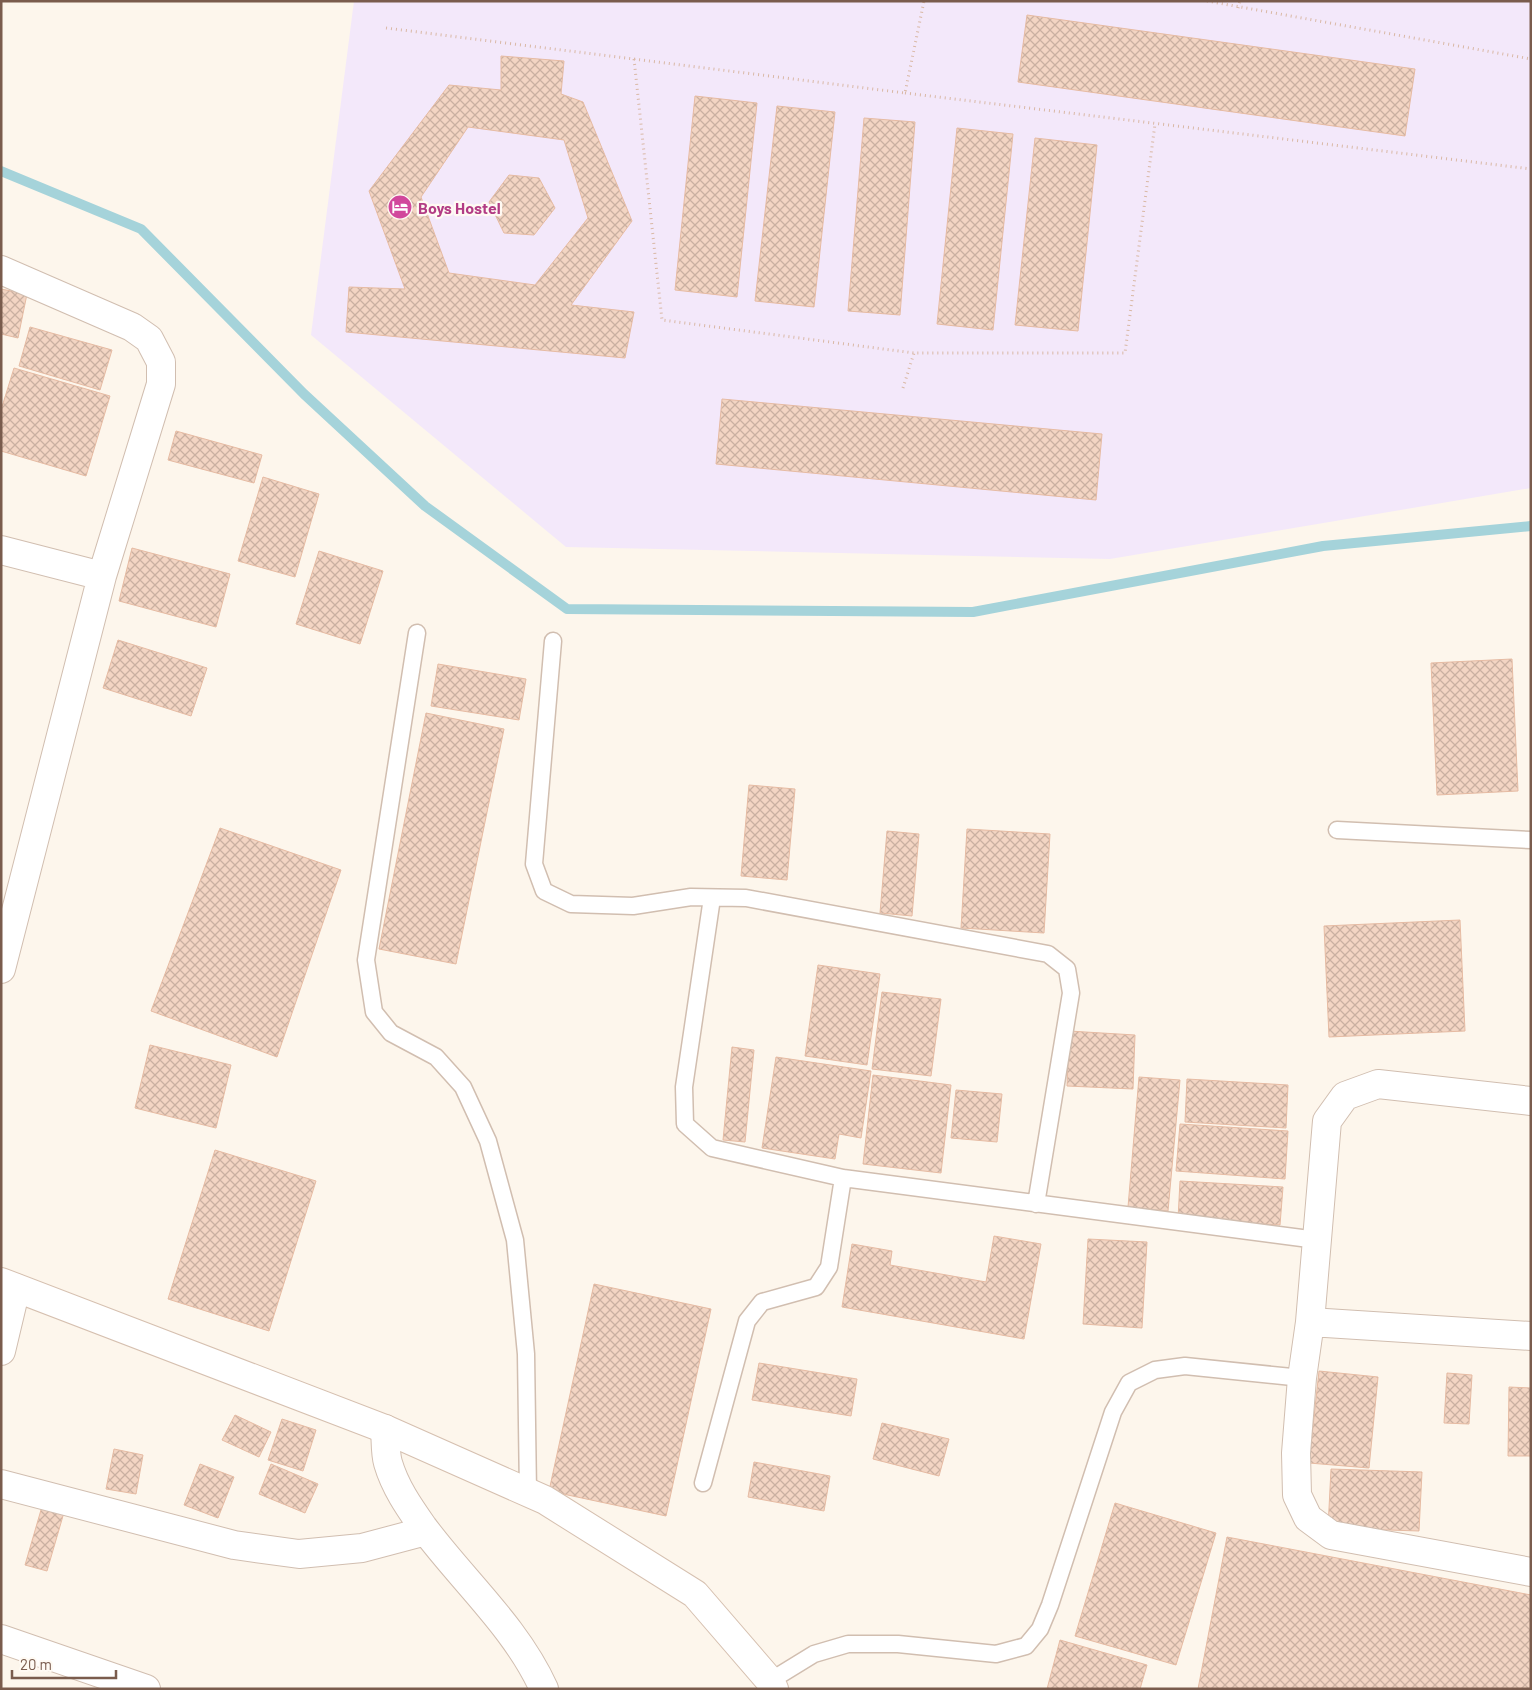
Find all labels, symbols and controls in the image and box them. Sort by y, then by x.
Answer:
hotel icon: Boys Hostel [387,194,413,220]
place label: Boys Hostel [418,198,501,217]
scale bar [12,1648,116,1680]
text: 20 m [20,1655,52,1673]

